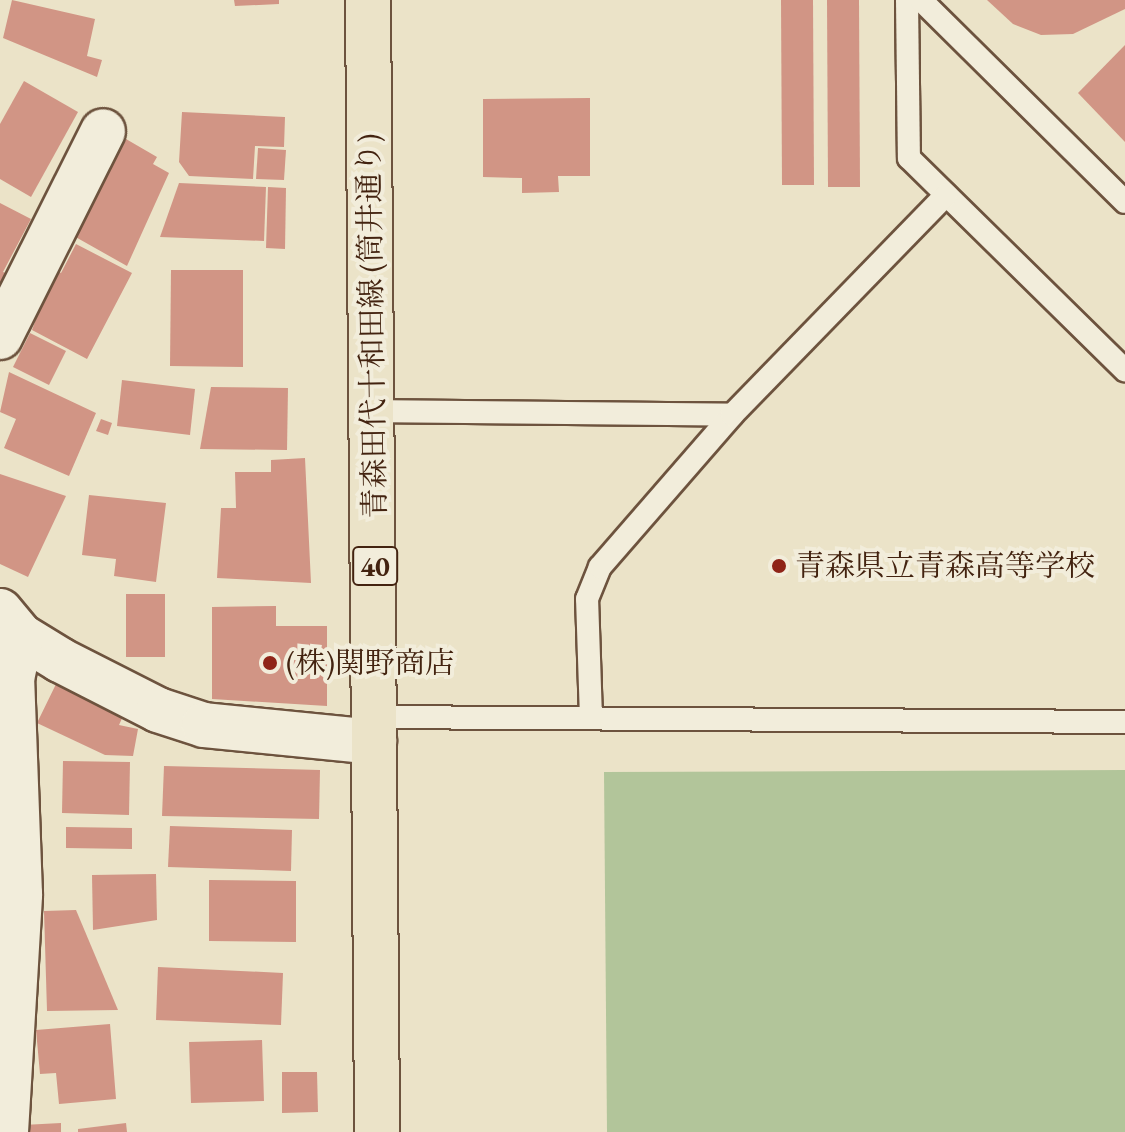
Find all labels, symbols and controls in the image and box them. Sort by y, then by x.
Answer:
street label: 青森田代十和田線 (筒井通り) [351,133,393,519]
road number: 40 [351,542,399,590]
place label: 青森県立青森高等学校 [795,548,1095,584]
marker: 青森県立青森高等学校 [770,557,788,575]
place label: (株)関野商店 [286,645,455,681]
marker: (株)関野商店 [261,654,279,672]

